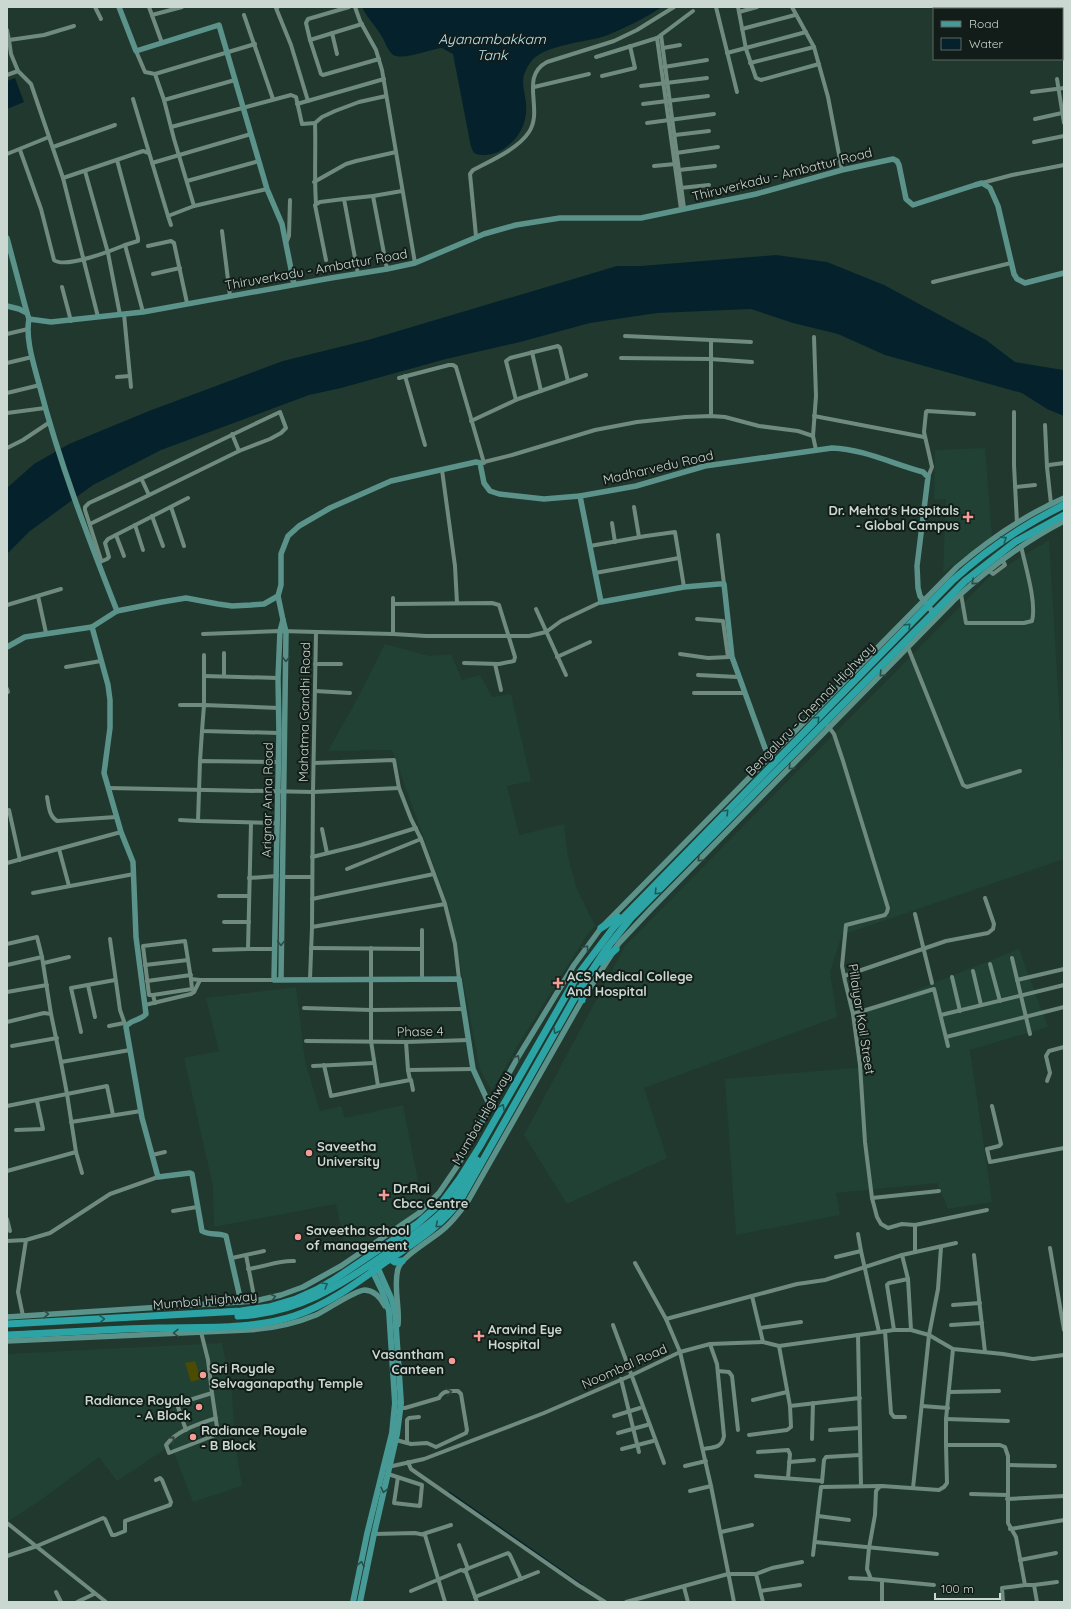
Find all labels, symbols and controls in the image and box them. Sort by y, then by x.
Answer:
legend [933,8,1063,60]
text: Road [969,16,999,31]
water label: Ayanambakkam Tank [438,30,546,64]
text: Water [969,36,1004,51]
street label: Thiruverkadu - Ambattur Road [690,144,874,204]
street label: Thiruverkadu - Ambattur Road [223,245,409,293]
street label: Madharvedu Road [601,447,715,487]
place label: Dr. Mehta's Hospitals - Global Campus [828,502,959,533]
marker: Dr. Mehta's Hospitals - Global Campus [962,511,974,523]
one-way arrow [1000,537,1007,544]
one-way arrow [971,578,979,585]
one-way arrow [903,623,910,631]
street label: Bengaluru - Chennai Highway [742,639,878,779]
street label: Mahatma Gandhi Road [295,642,313,782]
one-way arrow [282,656,290,662]
one-way arrow [879,669,887,677]
one-way arrow [812,716,820,724]
street label: Arignar Anna Road [258,742,276,858]
one-way arrow [788,762,796,770]
one-way arrow [721,809,729,817]
one-way arrow [697,854,705,862]
one-way arrow [654,887,662,895]
one-way arrow [277,940,285,946]
one-way arrow [581,945,588,952]
street label: Pillaiyar Koil Street [845,962,879,1076]
place label: ACS Medical College And Hospital [567,968,693,999]
marker: ACS Medical College And Hospital [552,977,564,989]
street label: Phase 4 [396,1023,444,1039]
one-way arrow [553,1027,560,1035]
one-way arrow [513,1055,520,1062]
street label: Mumbai Highway [448,1069,514,1167]
one-way arrow [498,1104,505,1111]
place label: Saveetha University [317,1138,380,1169]
marker: Saveetha University [304,1148,314,1158]
place label: Dr.Rai Cbcc Centre [393,1180,469,1211]
marker: Dr.Rai Cbcc Centre [378,1189,390,1201]
one-way arrow [436,1220,443,1227]
place label: Saveetha school of management [306,1222,409,1253]
marker: Saveetha school of management [293,1232,303,1242]
one-way arrow [321,1282,328,1289]
street label: Mumbai Highway [152,1287,258,1313]
one-way arrow [270,1294,276,1302]
one-way arrow [43,1310,49,1319]
one-way arrow [99,1315,105,1324]
place label: Aravind Eye Hospital [488,1321,563,1352]
one-way arrow [173,1329,179,1337]
marker: Aravind Eye Hospital [473,1330,485,1342]
street label: Noombal Road [579,1340,669,1392]
place label: Vasantham Canteen [372,1346,444,1377]
marker: Vasantham Canteen [447,1356,457,1366]
place label: Sri Royale Selvaganapathy Temple [211,1360,364,1391]
marker: Sri Royale Selvaganapathy Temple [198,1370,208,1380]
one-way arrow [446,1388,452,1397]
place label: Radiance Royale - A Block [85,1392,191,1423]
marker: Radiance Royale - A Block [194,1402,204,1412]
place label: Radiance Royale - B Block [201,1422,308,1453]
marker: Radiance Royale - B Block [188,1432,198,1442]
one-way arrow [167,1437,175,1444]
one-way arrow [380,1486,389,1493]
one-way arrow [356,1561,365,1567]
scale bar [935,1575,1000,1601]
text: 100 m [941,1581,974,1596]

